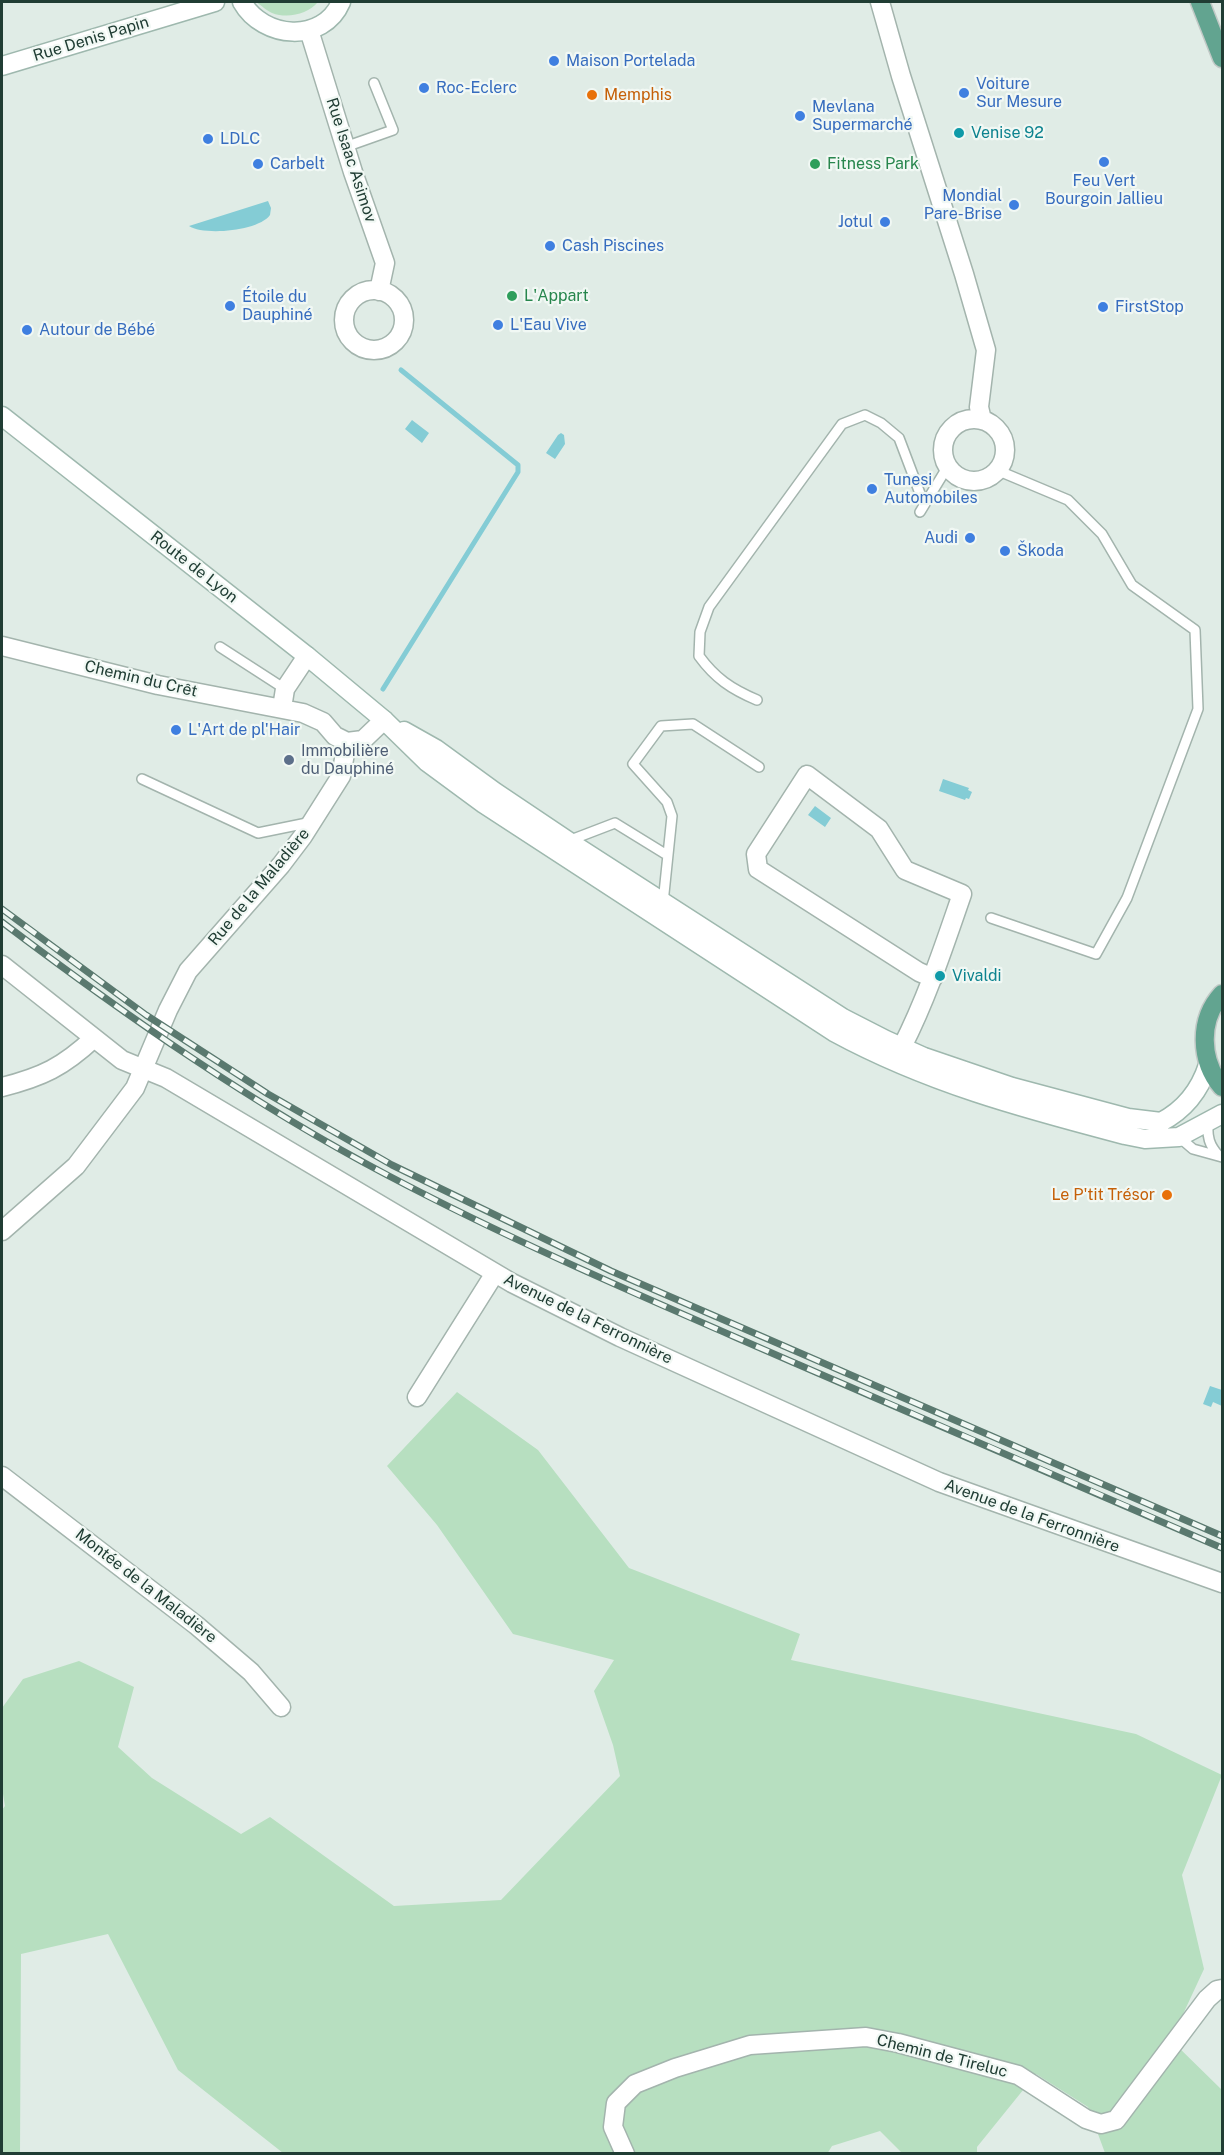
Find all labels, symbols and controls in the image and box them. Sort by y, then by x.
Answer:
street label: Rue Denis Papin [31,12,151,66]
place label: Maison Portelada [566,51,695,71]
marker: Maison Portelada [547,54,561,68]
place label: Voiture Sur Mesure [976,74,1062,112]
place label: Roc-Eclerc [436,78,517,98]
marker: Roc-Eclerc [417,81,431,95]
place label: Memphis [604,85,672,105]
marker: Voiture Sur Mesure [957,86,971,100]
marker: Memphis [585,88,599,102]
street label: Rue Isaac Asimov [322,95,380,225]
place label: Mevlana Supermarché [812,97,913,135]
marker: Mevlana Supermarché [793,109,807,123]
place label: Venise 92 [971,123,1044,143]
marker: Venise 92 [952,126,966,140]
place label: LDLC [220,129,260,149]
marker: LDLC [201,132,215,146]
place label: Carbelt [270,154,325,174]
place label: Fitness Park [827,154,919,174]
marker: Feu Vert Bourgoin Jallieu [1097,155,1111,169]
marker: Carbelt [251,157,265,171]
marker: Fitness Park [808,157,822,171]
place label: Feu Vert Bourgoin Jallieu [1045,171,1163,209]
place label: Mondial Pare-Brise [924,186,1002,224]
marker: Mondial Pare-Brise [1007,198,1021,212]
place label: Jotul [838,212,873,232]
marker: Jotul [878,215,892,229]
place label: Cash Piscines [562,236,664,256]
marker: Cash Piscines [543,239,557,253]
place label: L'Appart [524,286,589,306]
place label: Étoile du Dauphiné [242,287,312,325]
marker: L'Appart [505,289,519,303]
place label: FirstStop [1115,297,1184,317]
marker: Étoile du Dauphiné [223,299,237,313]
marker: FirstStop [1096,300,1110,314]
place label: L'Eau Vive [510,315,587,335]
marker: L'Eau Vive [491,318,505,332]
place label: Autour de Bébé [39,320,155,340]
marker: Autour de Bébé [20,323,34,337]
place label: Tunesi Automobiles [884,470,978,508]
marker: Tunesi Automobiles [865,482,879,496]
street label: Route de Lyon [146,527,242,607]
place label: Audi [924,528,958,548]
marker: Audi [963,531,977,545]
place label: Škoda [1017,541,1064,561]
marker: Škoda [998,544,1012,558]
street label: Chemin du Crêt [83,657,199,701]
place label: L'Art de pl'Hair [188,720,300,740]
marker: L'Art de pl'Hair [169,723,183,737]
place label: Immobilière du Dauphiné [301,741,394,779]
marker: Immobilière du Dauphiné [282,753,296,767]
street label: Rue de la Maladière [204,824,314,950]
place label: Vivaldi [952,966,1002,986]
marker: Vivaldi [933,969,947,983]
place label: Le P'tit Trésor [1051,1185,1155,1205]
marker: Le P'tit Trésor [1160,1188,1174,1202]
street label: Avenue de la Ferronnière [501,1270,675,1368]
street label: Avenue de la Ferronnière [942,1475,1122,1557]
street label: Montée de la Maladière [71,1525,221,1647]
street label: Chemin de Tireluc [875,2030,1009,2082]

